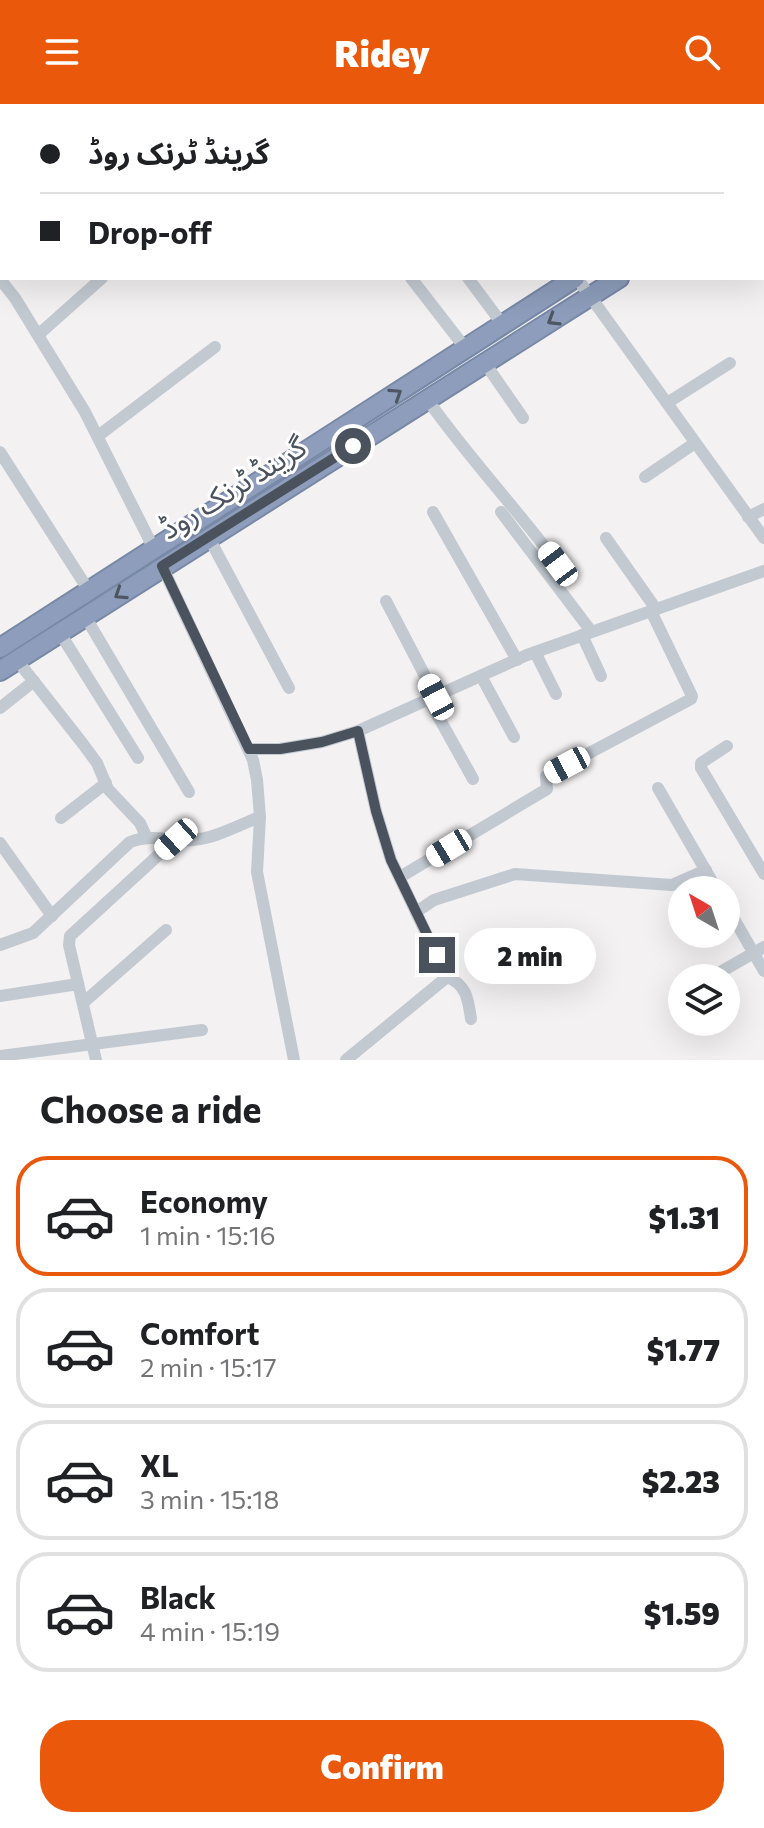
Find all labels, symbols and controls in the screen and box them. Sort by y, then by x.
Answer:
icon: menu [40,30,84,74]
text: Ridey [334,30,430,74]
icon: search [680,30,724,74]
text: گرینڈ ٹرنک روڈ [88,133,269,170]
text: Drop-off [88,213,212,250]
one-way arrow [547,311,562,326]
one-way arrow [387,389,401,404]
street label: گرینڈ ٹرنک روڈ [151,426,313,546]
route start [335,428,371,464]
car [534,538,582,590]
one-way arrow [114,584,129,599]
car [414,670,458,724]
car [540,743,594,787]
car [150,814,202,864]
car [422,825,476,871]
north arrow [668,876,740,948]
map controls [668,876,740,1036]
callout: 2 min [465,927,597,983]
route end [419,937,455,973]
text: 2 min [497,940,563,971]
button: layers [668,964,740,1036]
text: Choose a ride [40,1086,261,1130]
icon: car [44,1180,116,1252]
text: Economy [140,1182,268,1219]
text: $1.31 [648,1198,720,1235]
text: 1 min · 15:16 [140,1219,276,1250]
icon: car [44,1312,116,1384]
text: Comfort [140,1314,259,1351]
text: $1.77 [647,1330,720,1367]
text: 2 min · 15:17 [140,1351,277,1382]
icon: car [44,1444,116,1516]
text: XL [140,1446,179,1483]
text: $2.23 [642,1462,720,1499]
text: 3 min · 15:18 [140,1483,279,1514]
icon: car [44,1576,116,1648]
text: Black [140,1578,216,1615]
text: $1.59 [644,1594,720,1631]
text: 4 min · 15:19 [140,1615,280,1646]
button: Confirm [40,1720,724,1812]

